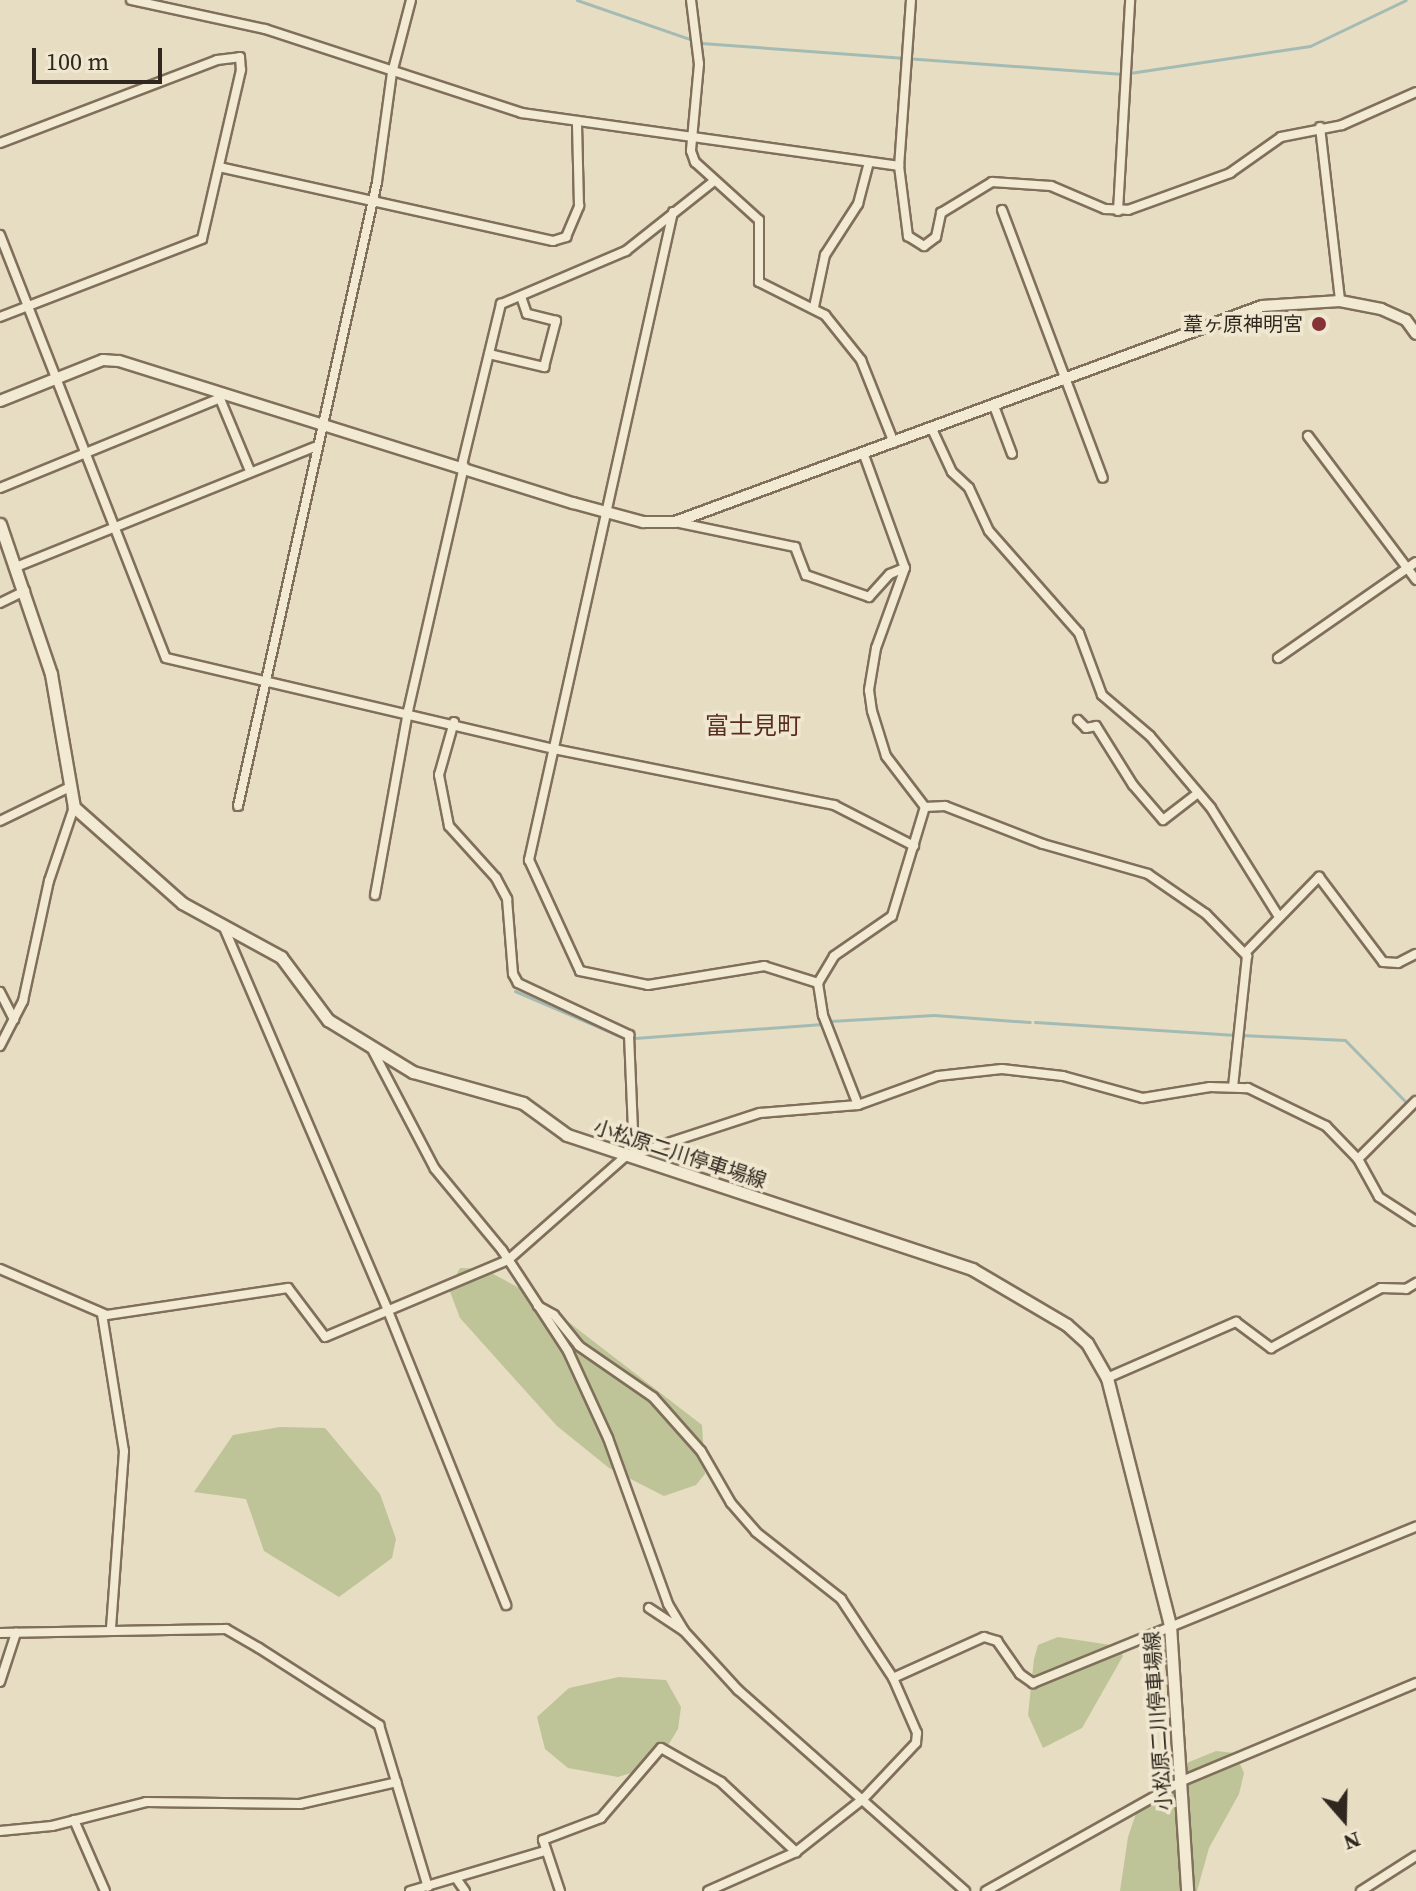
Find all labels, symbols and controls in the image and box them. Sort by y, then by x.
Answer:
scale bar [36,32,166,82]
text: 100 m [46,45,109,78]
place label: 葦ヶ原神明宮 [1183,312,1303,336]
marker: 葦ヶ原神明宮 [1310,315,1328,333]
district label: 富士見町 [705,712,801,740]
street label: 小松原二川停車場線 [591,1115,769,1193]
street label: 小松原二川停車場線 [1140,1630,1176,1812]
north arrow [1304,1779,1384,1859]
text: N [1340,1825,1365,1858]

